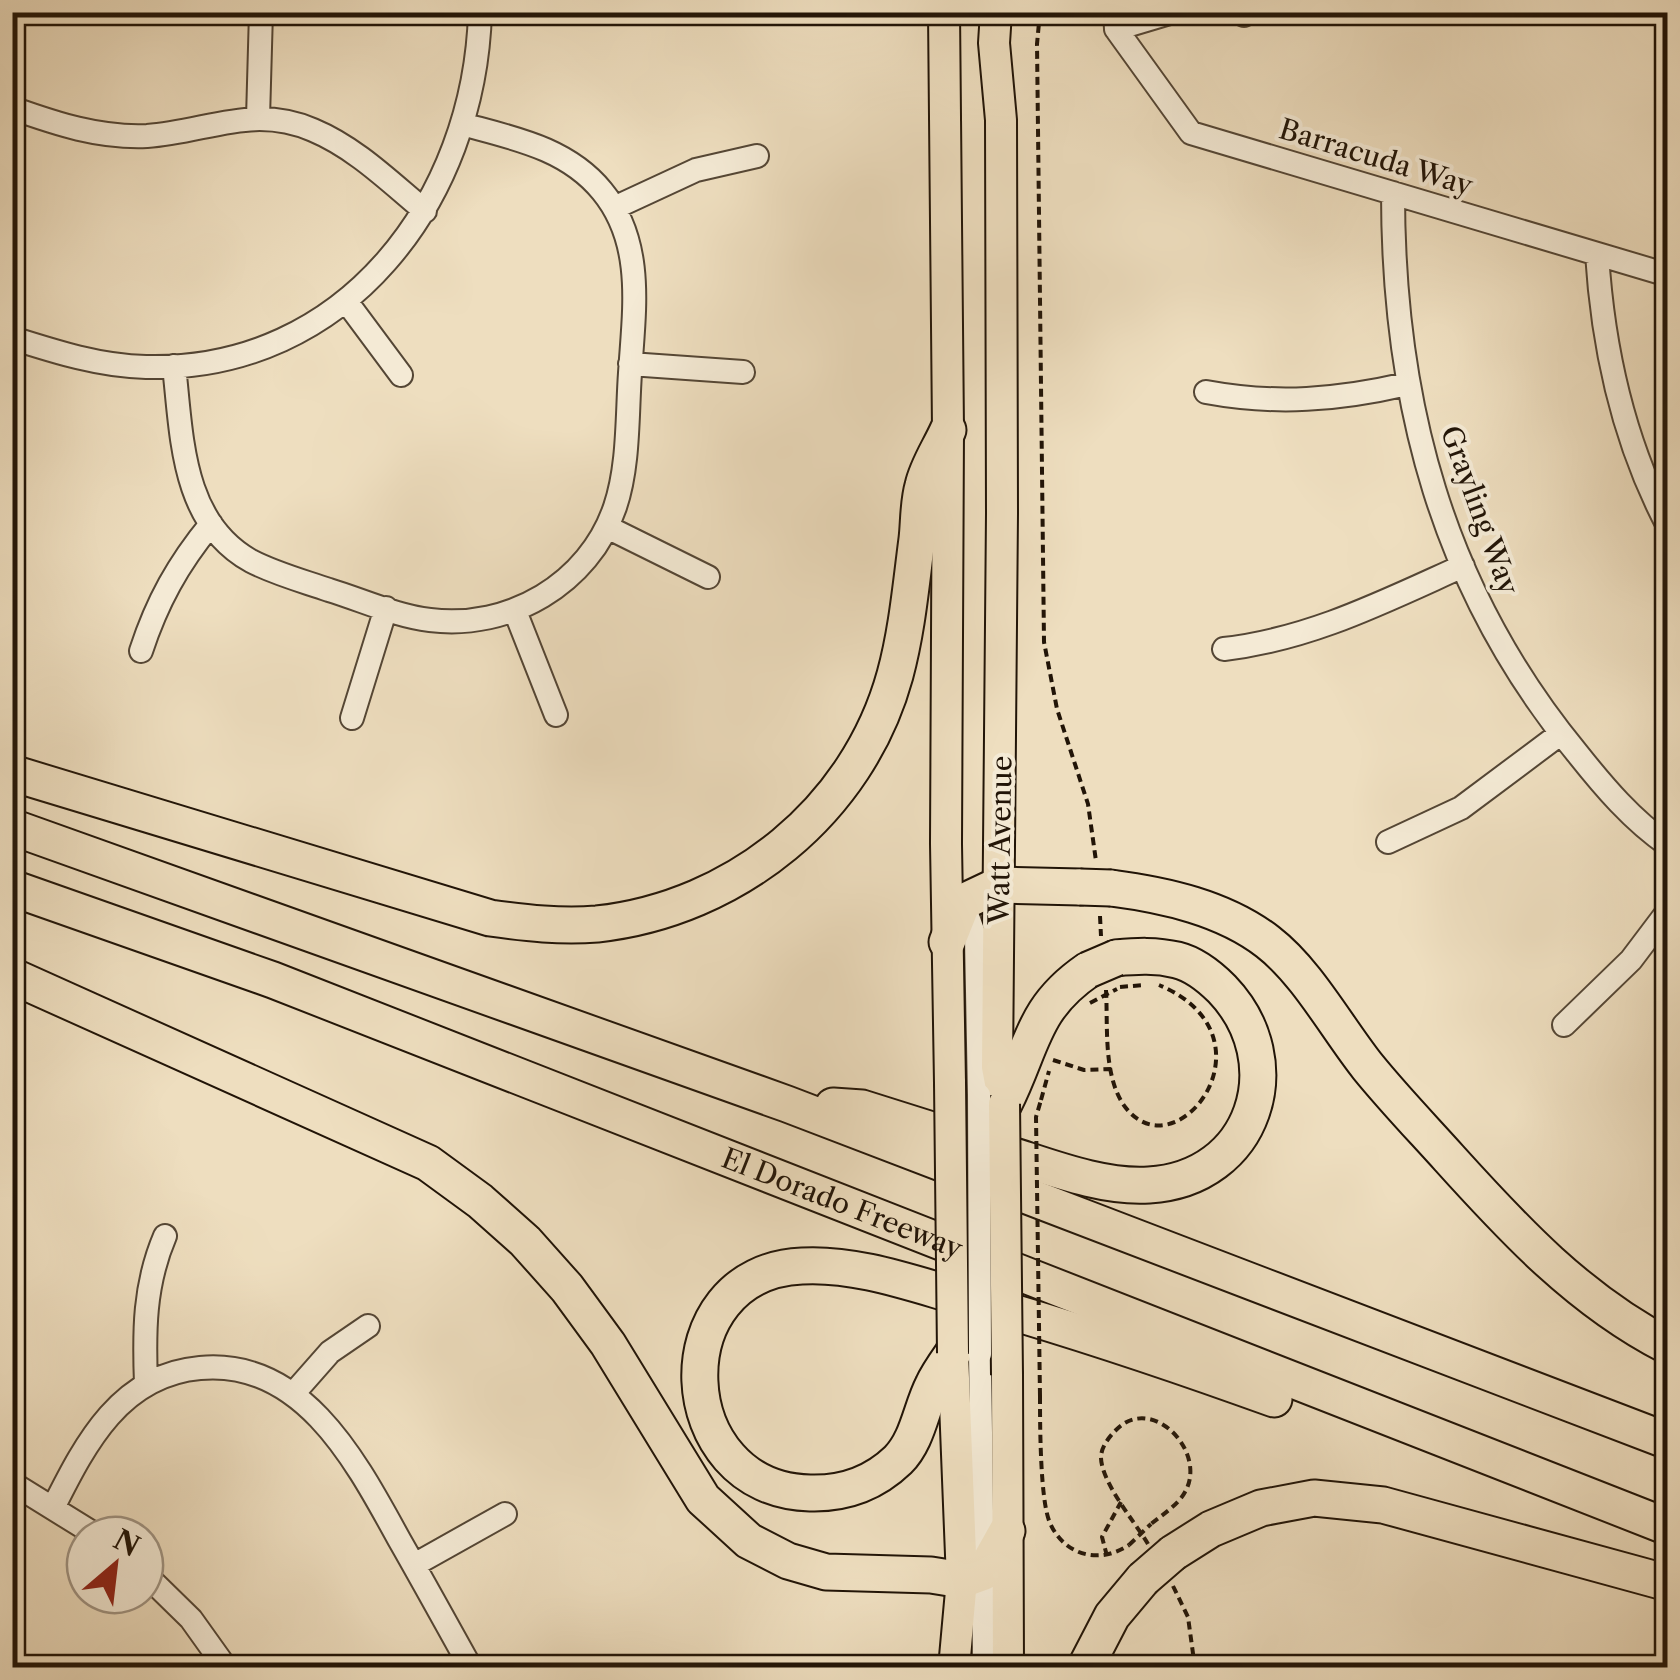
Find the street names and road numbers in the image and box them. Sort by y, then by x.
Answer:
street label: Barracuda Way [1275,111,1477,203]
street label: Grayling Way [1434,421,1526,599]
street label: Watt Avenue [982,755,1018,926]
street label: El Dorado Freeway [717,1141,968,1266]

